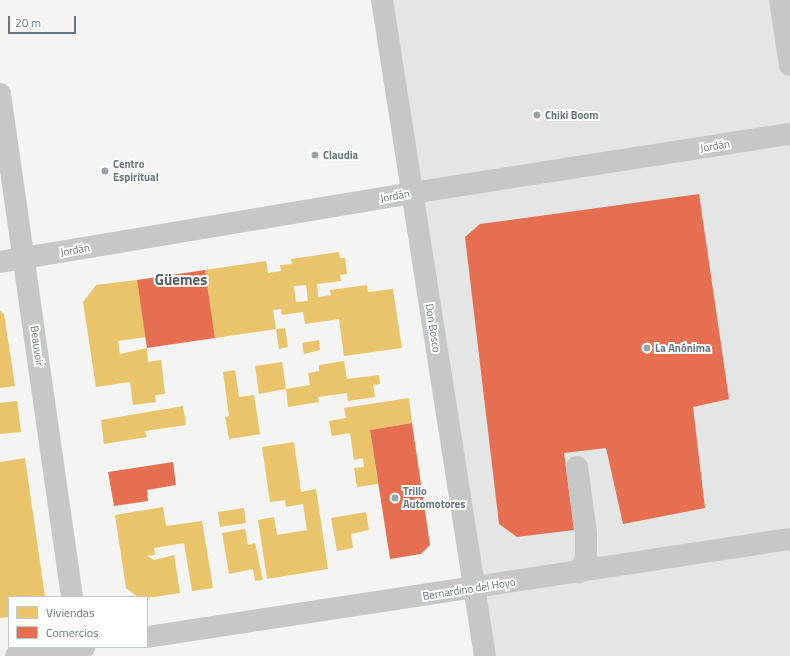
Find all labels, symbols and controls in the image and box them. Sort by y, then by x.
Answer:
scale bar [10,8,78,34]
text: 20 m [15,13,41,32]
place label: Chiki Boom [545,108,598,122]
marker: Chiki Boom [532,110,542,120]
street label: Jordán [699,137,731,155]
place label: Claudia [323,148,358,162]
marker: Claudia [310,150,320,160]
place label: Centro Espiritual [113,158,159,184]
marker: Centro Espiritual [100,166,110,176]
street label: Jordán [379,187,411,205]
street label: Jordán [59,241,91,259]
district label: Güemes [155,271,207,289]
street label: Don Bosco [423,303,443,353]
street label: Beauvoir [28,325,46,367]
place label: La Anónima [655,341,711,355]
marker: La Anónima [642,343,652,353]
place label: Trillo Automotores [403,485,465,511]
marker: Trillo Automotores [390,493,400,503]
street label: Bernardino del Hoyo [422,575,516,603]
legend [8,596,148,648]
text: Viviendas [46,603,94,622]
text: Comercios [46,623,99,642]

